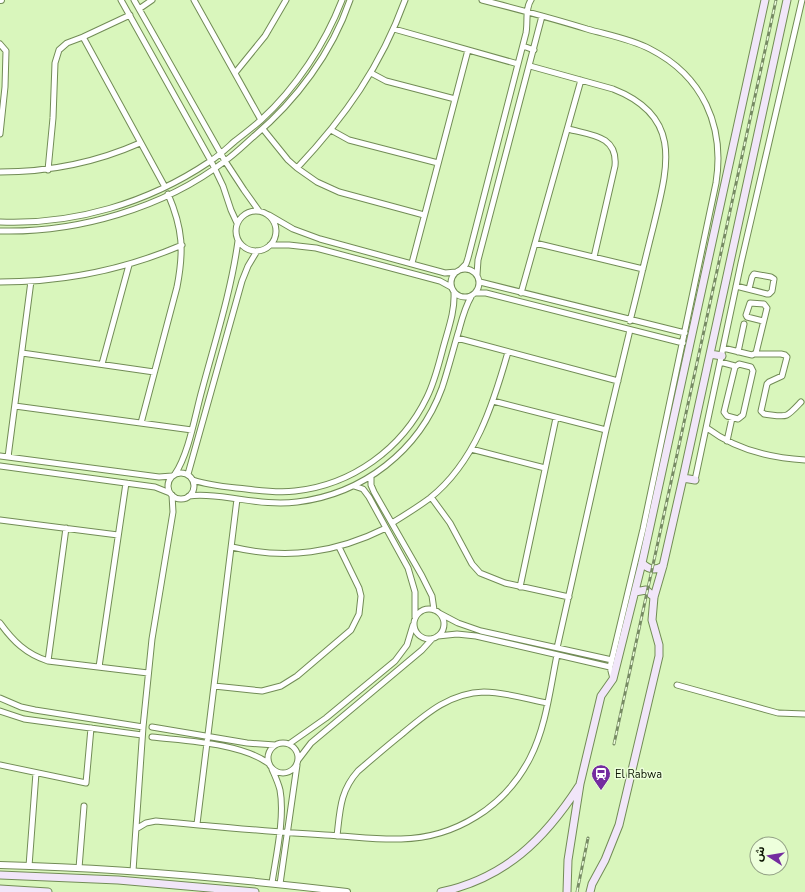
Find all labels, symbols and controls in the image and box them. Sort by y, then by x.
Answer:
station icon: El Rabwa [590,763,612,791]
place label: El Rabwa [615,767,662,782]
north arrow [749,836,789,876]
text: ش [751,845,769,863]

